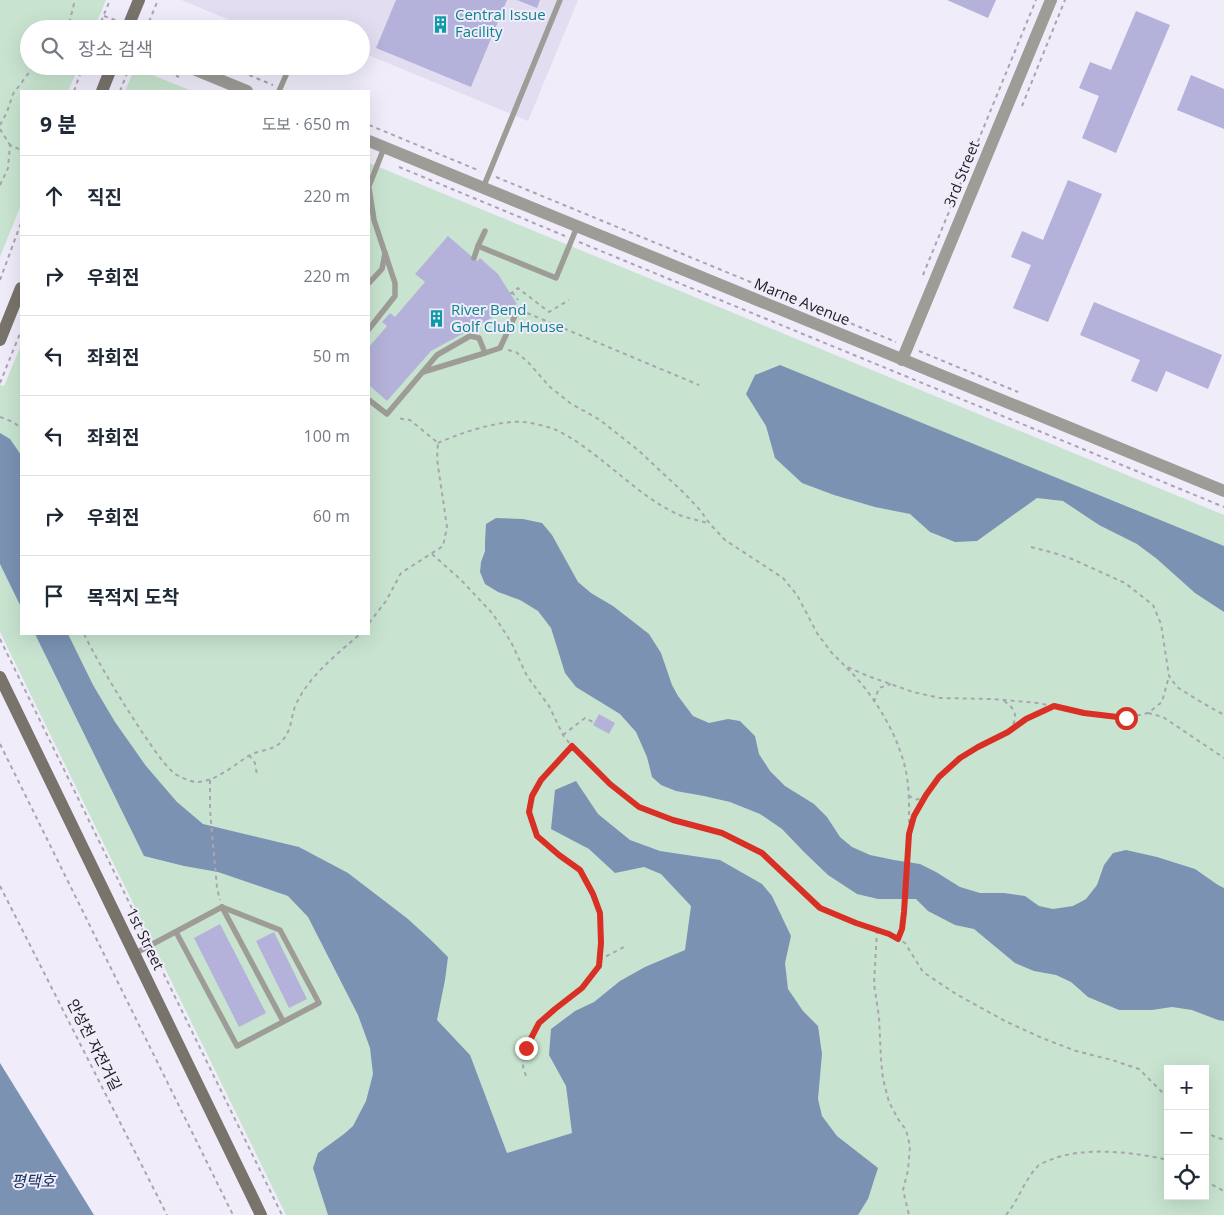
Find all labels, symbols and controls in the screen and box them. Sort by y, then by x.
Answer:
place label: Central Issue Facility [455,4,546,41]
building icon: Central Issue Facility [431,14,451,34]
search box [20,20,370,75]
icon: search [38,34,66,62]
text: 장소 검색 [78,36,153,62]
text: 9 분 [40,110,77,138]
text: 도보 · 650 m [262,113,350,135]
street label: 3rd Street [939,138,983,210]
icon: ahead [40,182,68,210]
text: 직진 [87,184,122,210]
text: 220 m [304,185,350,207]
icon: right [40,262,68,290]
text: 우회전 [87,264,139,290]
text: 220 m [304,265,350,287]
street label: Marne Avenue [751,273,853,329]
place label: River Bend Golf Club House [451,299,564,336]
building icon: River Bend Golf Club House [427,309,447,329]
icon: left [40,342,68,370]
text: 좌회전 [87,344,139,370]
text: 50 m [313,345,350,367]
icon: left [40,422,68,450]
text: 좌회전 [87,424,139,450]
text: 100 m [304,425,350,447]
icon: right [40,502,68,530]
text: 우회전 [87,504,139,530]
text: 60 m [313,505,350,527]
icon: arrive [40,582,68,610]
text: 목적지 도착 [87,584,179,610]
route start [1115,707,1138,730]
street label: 1st Street [122,904,170,973]
street label: 안성천 자전거길 [63,995,127,1094]
route end [515,1037,538,1060]
map controls [1164,1065,1209,1200]
button: + [1164,1065,1209,1110]
button: − [1164,1110,1209,1155]
button: locate [1164,1155,1209,1200]
water label: 평택호 [11,1170,56,1192]

